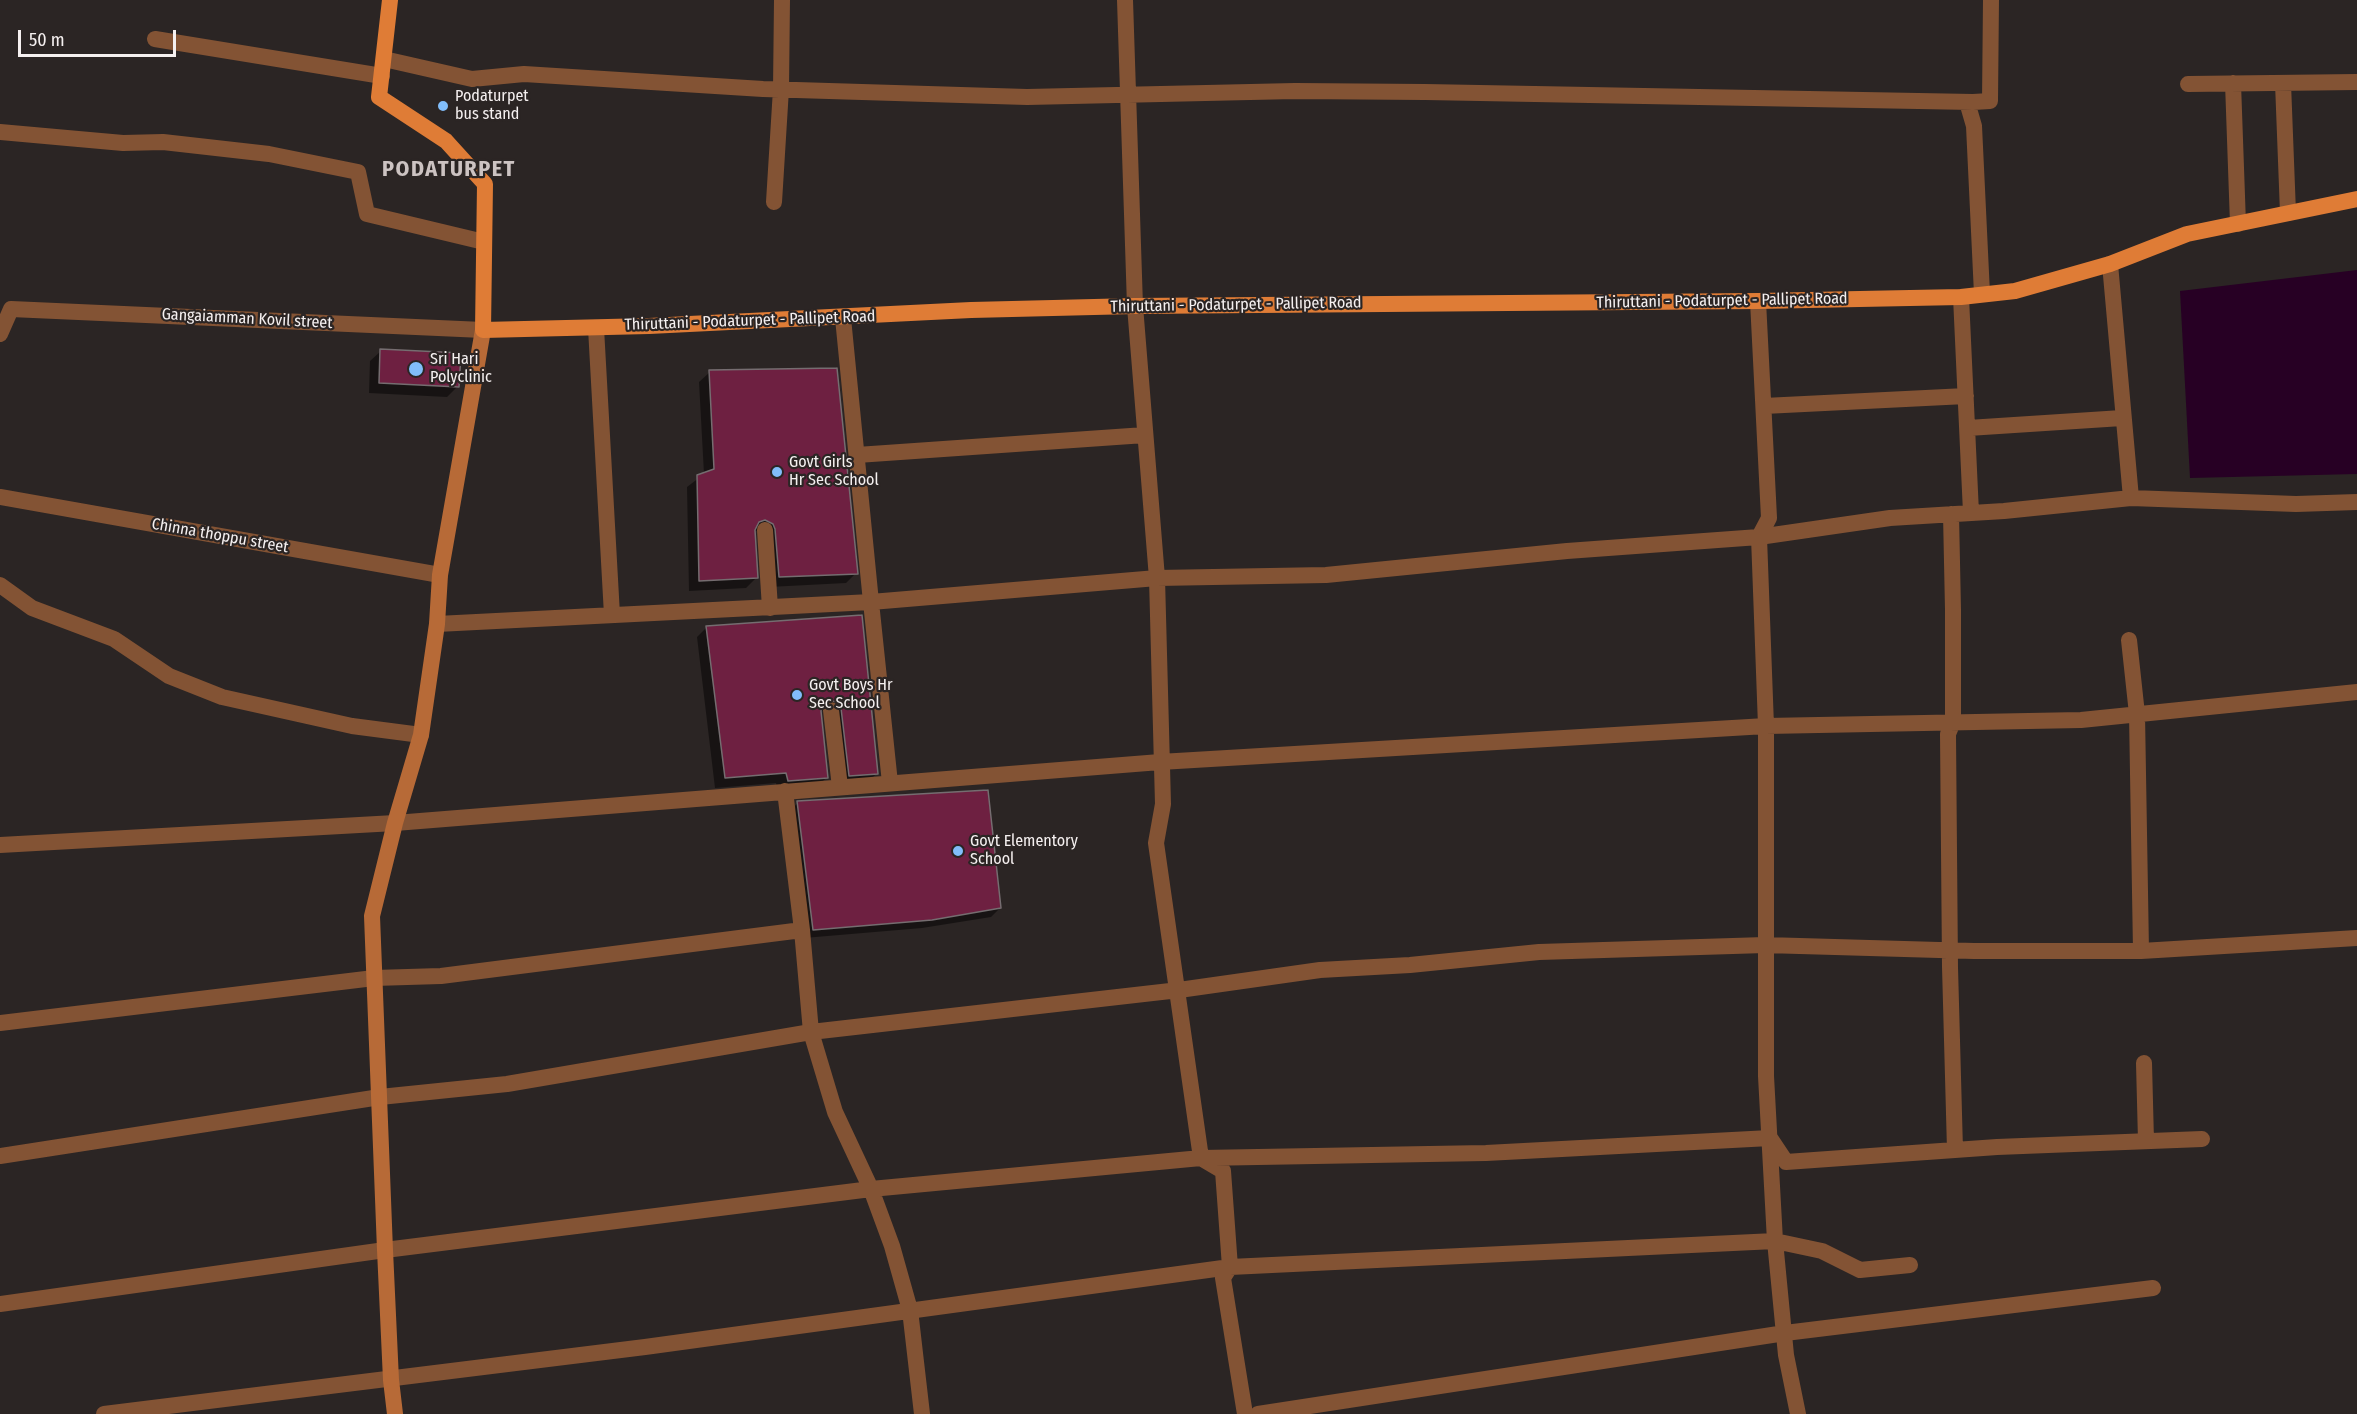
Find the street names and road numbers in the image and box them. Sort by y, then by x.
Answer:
street label: Thiruttani - Podaturpet - Pallipet Road [1596,289,1848,313]
street label: Thiruttani - Podaturpet - Pallipet Road [1110,293,1362,317]
street label: Gangaiamman Kovil street [161,305,333,333]
street label: Thiruttani - Podaturpet - Pallipet Road [624,307,876,335]
street label: Chinna thoppu street [150,515,290,557]

